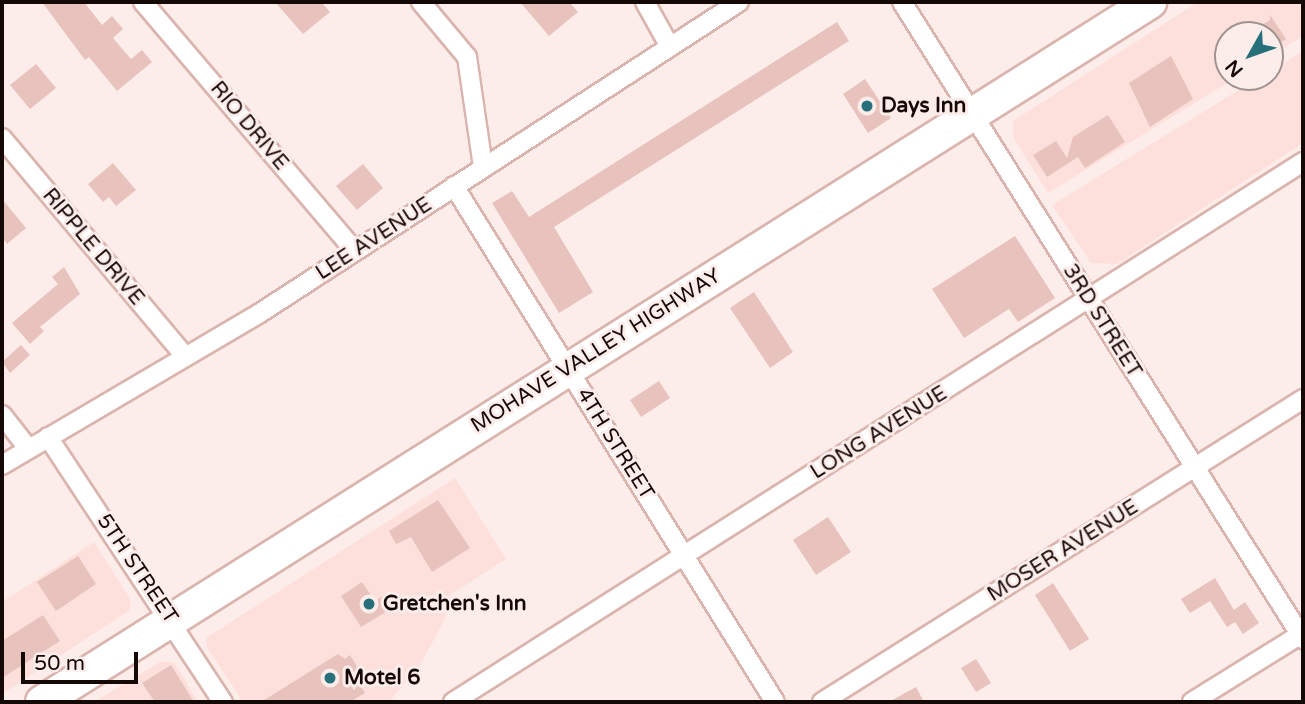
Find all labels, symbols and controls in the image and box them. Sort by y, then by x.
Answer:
north arrow [1214,21,1284,91]
text: N [1221,55,1248,81]
street label: RIO DRIVE [205,76,293,176]
place label: Days Inn [881,93,966,119]
marker: Days Inn [859,98,875,114]
street label: RIPPLE DRIVE [37,183,149,311]
street label: LEE AVENUE [311,192,437,286]
street label: 3RD STREET [1057,260,1147,382]
street label: MOHAVE VALLEY HIGHWAY [466,264,726,438]
street label: LONG AVENUE [806,381,952,485]
street label: 4TH STREET [571,384,659,504]
street label: MOSER AVENUE [983,494,1143,608]
street label: 5TH STREET [91,509,183,629]
place label: Gretchen's Inn [383,591,527,617]
marker: Gretchen's Inn [361,596,377,612]
scale bar [24,638,142,682]
text: 50 m [34,651,85,676]
place label: Motel 6 [344,665,420,691]
marker: Motel 6 [322,670,338,686]

